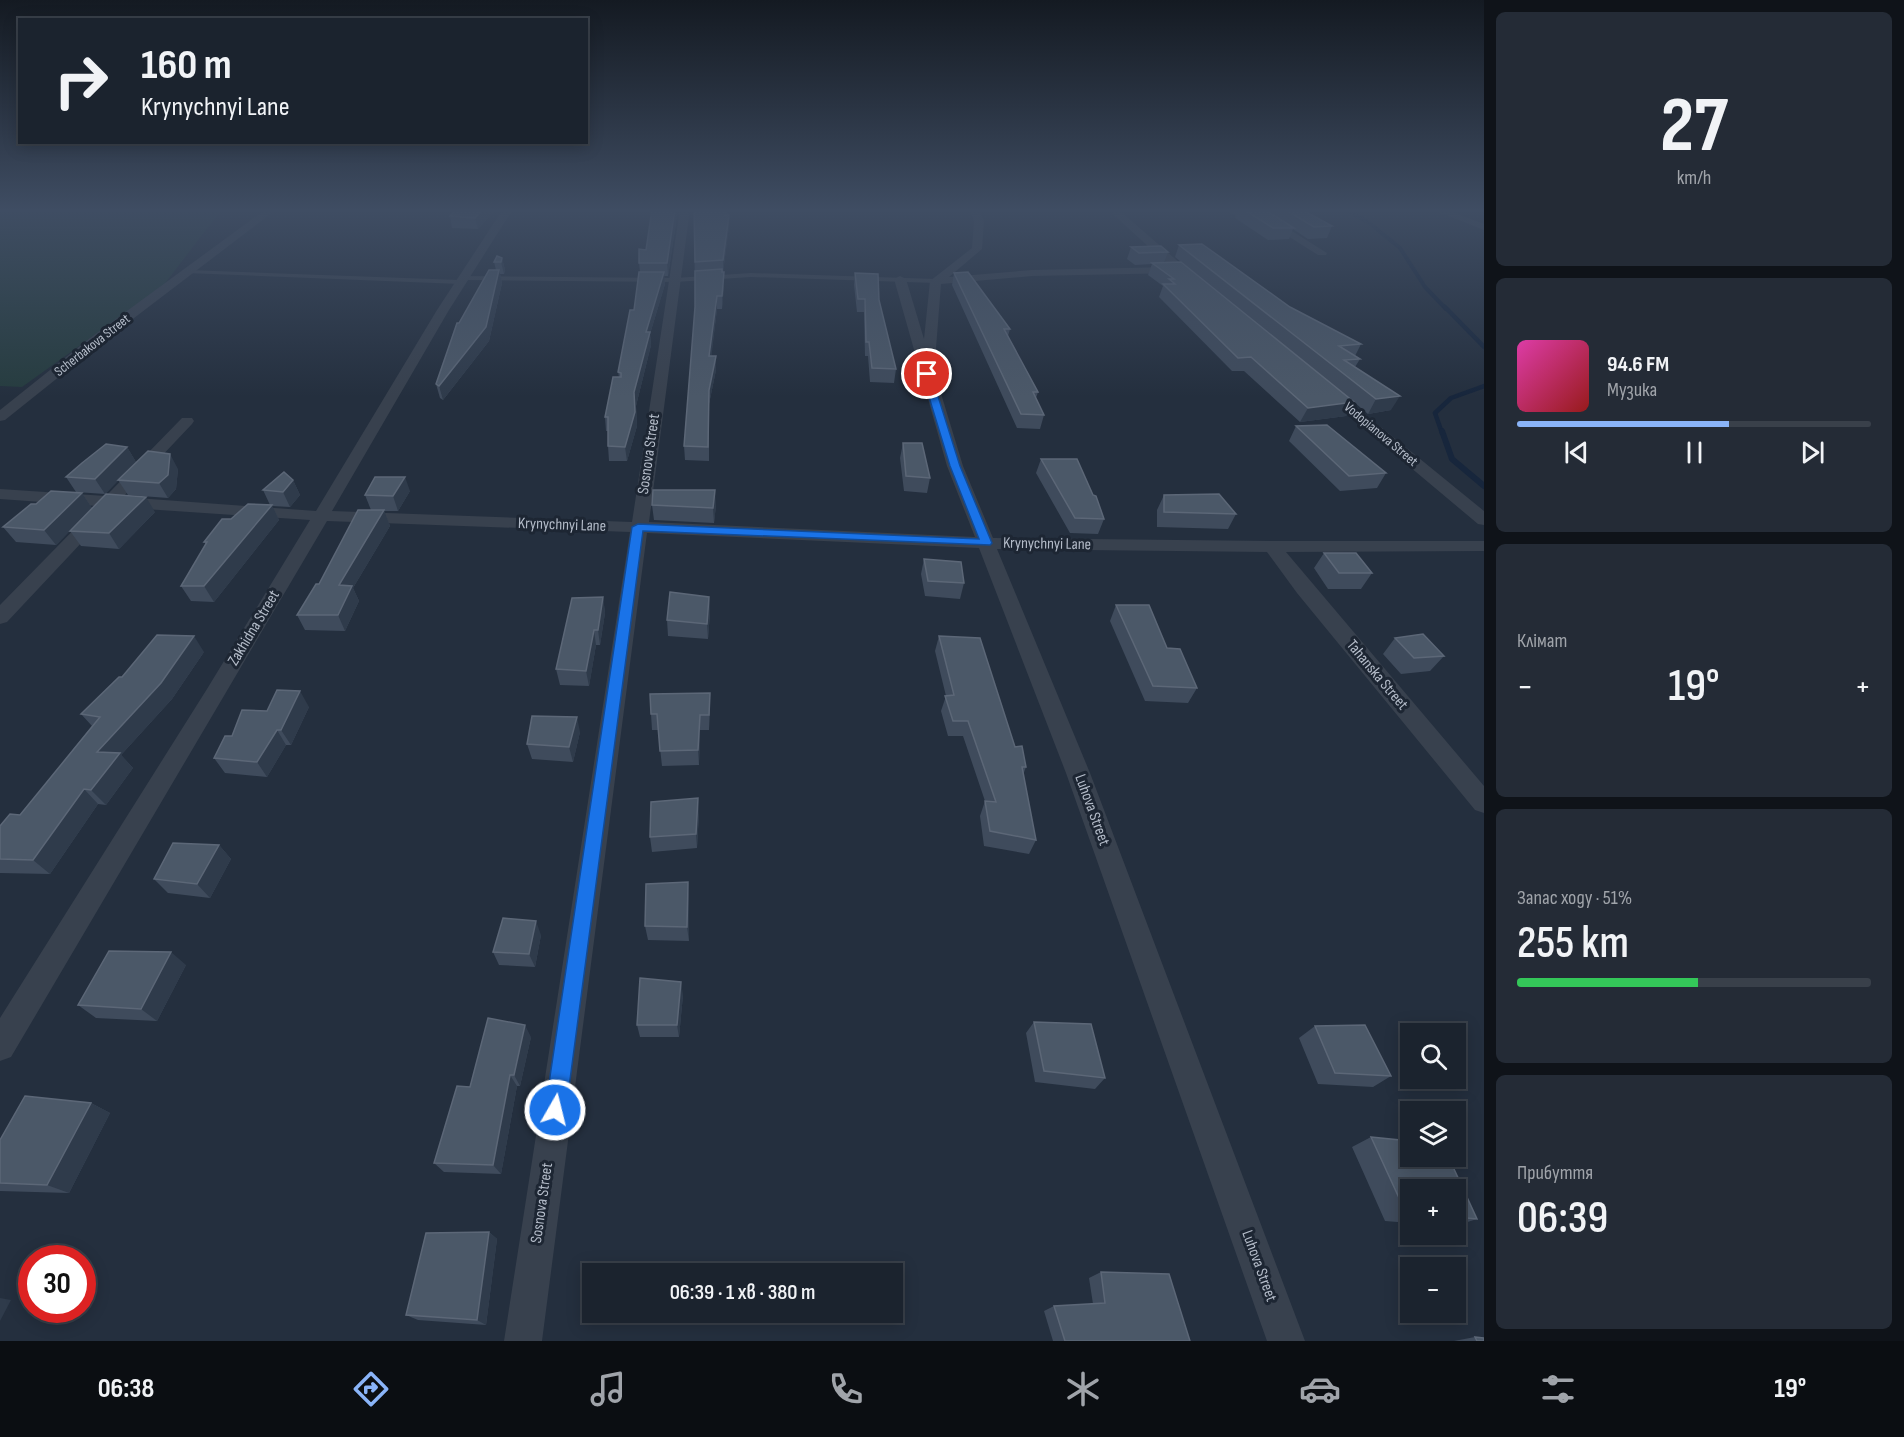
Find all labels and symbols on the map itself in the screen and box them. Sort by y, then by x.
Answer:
street label: Scherbakova Street [51,310,133,380]
pin [901,348,952,399]
street label: Vodopianova Street [1341,398,1421,470]
street label: Sosnova Street [634,412,664,495]
street label: Krynychnyi Lane [518,514,606,536]
street label: Krynychnyi Lane [1003,534,1091,554]
street label: Zakhidna Street [224,587,284,669]
street label: Tahanska Street [1342,636,1412,714]
street label: Luhova Street [1070,772,1114,848]
position arrow [523,1078,587,1142]
street label: Sosnova Street [527,1161,557,1244]
street label: Luhova Street [1237,1228,1281,1304]
speed limit sign: 30 [18,1245,96,1323]

